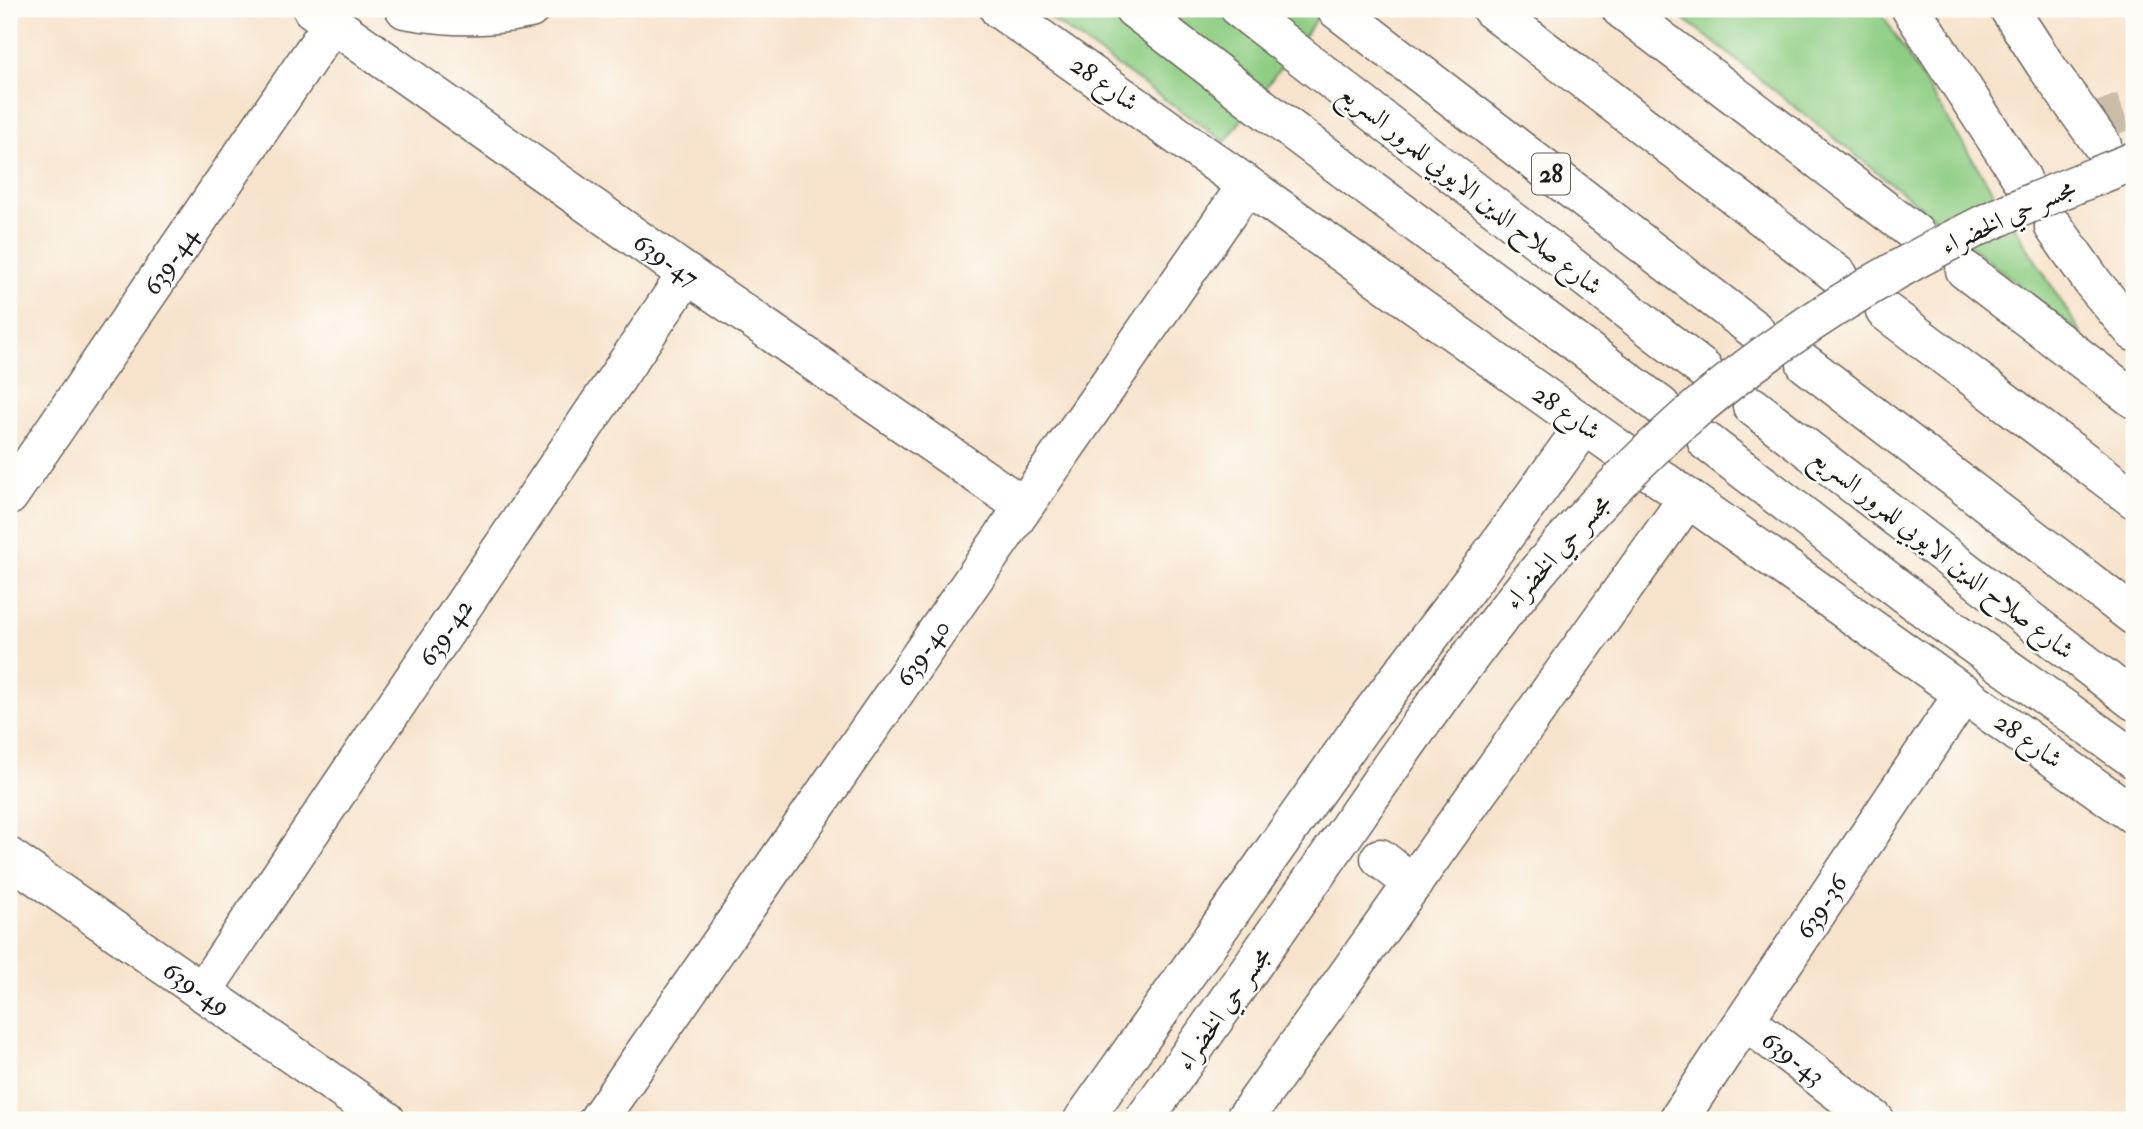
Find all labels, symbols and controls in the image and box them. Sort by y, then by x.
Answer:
street label: شارع 28 [1061,49,1145,123]
street label: شارع صلاح الدين الايوبي للمرور السريع [1328,77,1608,308]
road number: 28 [1532,154,1570,194]
street label: مجسر حي الخضراء [1936,172,2083,266]
street label: 639-44 [136,220,206,302]
street label: 639-47 [627,226,705,294]
street label: شارع 28 [1523,378,1607,452]
street label: شارع صلاح الدين الايوبي للمرور السريع [1800,441,2080,672]
street label: مجسر حي الخضراء [1497,487,1622,619]
street label: 639-42 [412,593,480,673]
street label: 639-40 [889,613,958,693]
street label: شارع 28 [1985,706,2069,780]
street label: 639-36 [1789,867,1856,945]
street label: مجسر حي الخضراء [1169,940,1283,1080]
street label: 639-49 [156,954,236,1023]
street label: 639-43 [1755,1024,1831,1093]

